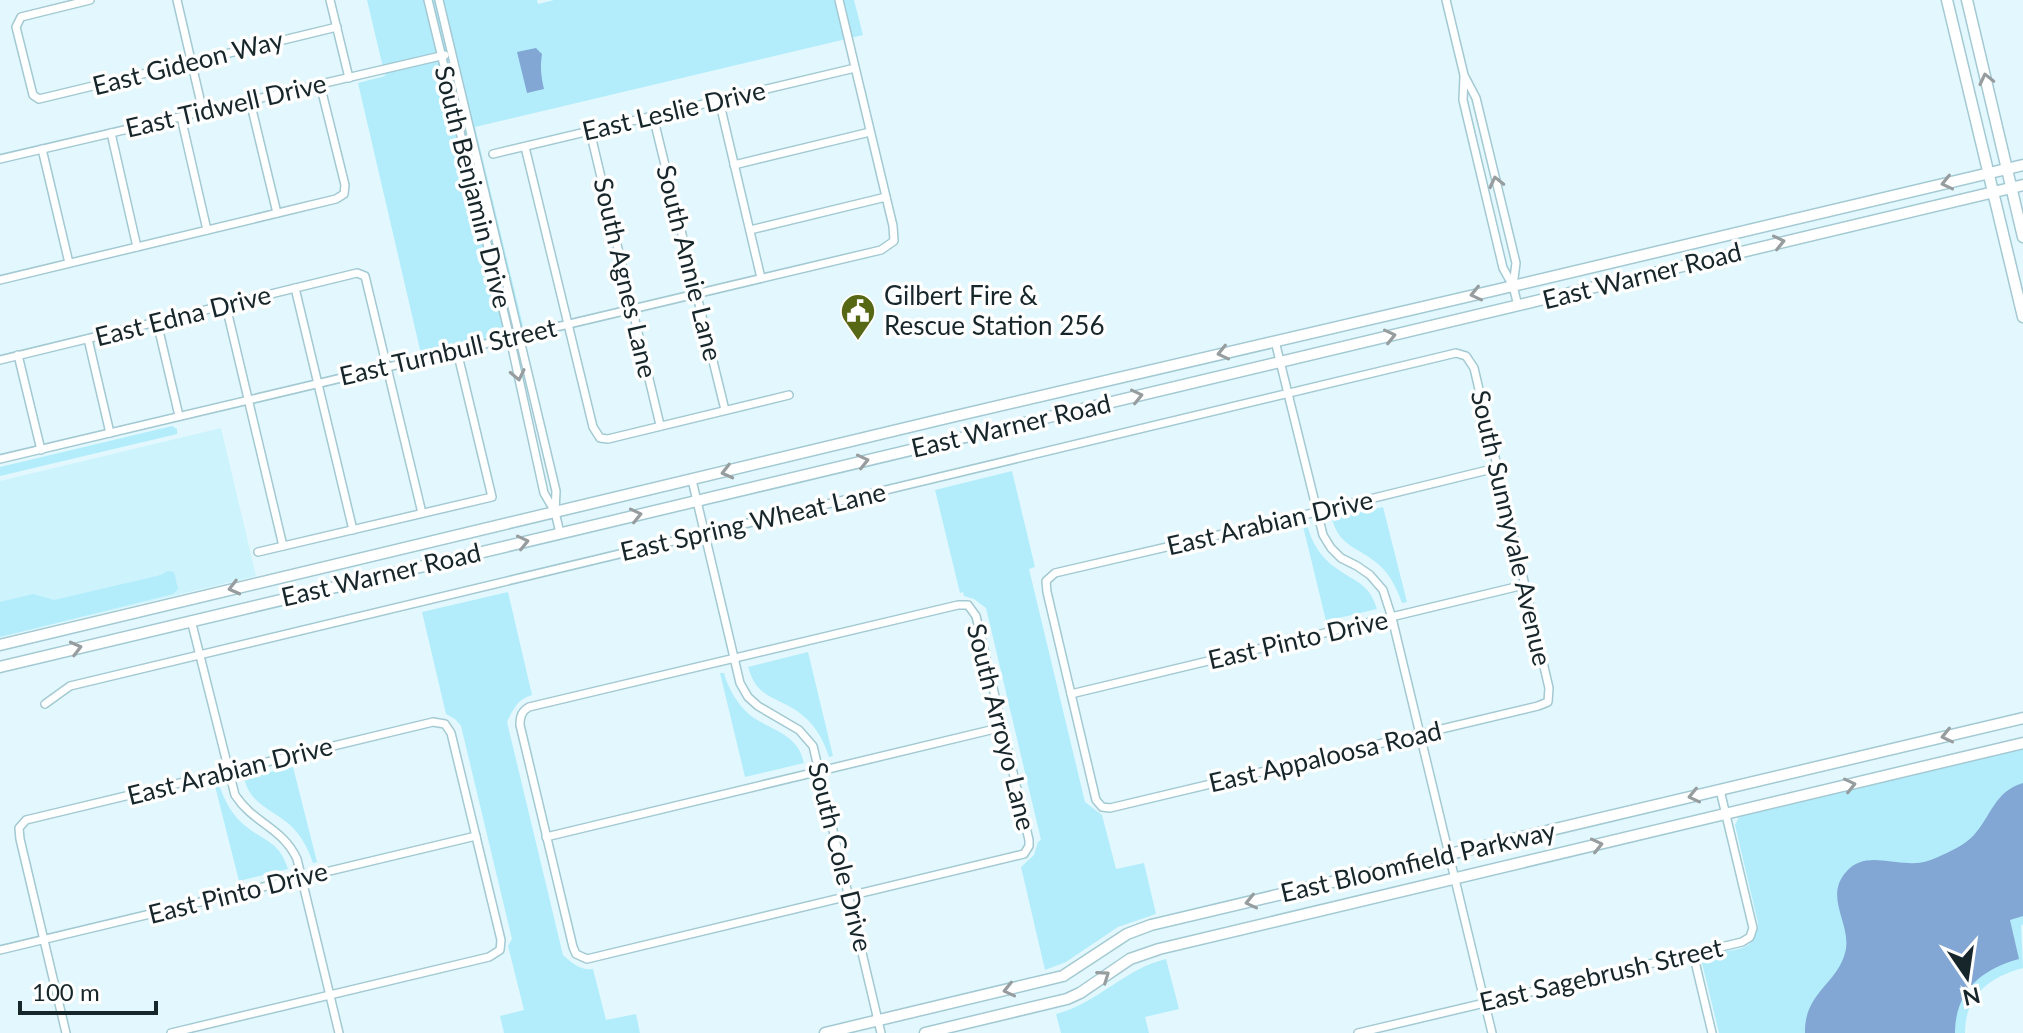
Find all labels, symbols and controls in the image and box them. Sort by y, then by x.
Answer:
street label: East Gideon Way [89,23,287,101]
street label: South Benjamin Drive [428,62,520,311]
street label: East Tidwell Drive [122,66,329,144]
street label: East Leslie Drive [579,73,769,147]
one-way arrow [1978,73,1995,86]
street label: South Annie Lane [650,162,730,364]
street label: South Agnes Lane [587,174,665,381]
one-way arrow [1941,174,1955,191]
one-way arrow [1489,176,1506,190]
street label: East Warner Road [1539,235,1745,315]
one-way arrow [1772,235,1786,252]
street label: East Edna Drive [92,278,274,352]
place label: Gilbert Fire & Rescue Station 256 [884,279,1104,341]
one-way arrow [1470,285,1484,302]
public building icon: Gilbert Fire & Rescue Station 256 [839,292,877,342]
street label: East Turnbull Street [336,310,560,392]
one-way arrow [1383,328,1397,345]
one-way arrow [1217,344,1230,361]
one-way arrow [509,368,526,382]
street label: East Warner Road [908,386,1114,464]
street label: South Sunnyvale Avenue [1465,387,1559,669]
one-way arrow [1130,388,1144,405]
one-way arrow [855,453,869,470]
one-way arrow [720,462,734,479]
street label: East Spring Wheat Lane [617,475,889,567]
street label: East Arabian Drive [1164,483,1376,561]
one-way arrow [629,507,643,524]
one-way arrow [515,534,529,551]
street label: East Warner Road [278,535,484,613]
one-way arrow [228,579,241,596]
street label: East Pinto Drive [1205,603,1391,675]
street label: South Arroyo Lane [961,620,1043,834]
one-way arrow [68,640,82,657]
street label: East Appaloosa Road [1205,714,1444,798]
one-way arrow [1941,727,1955,744]
street label: East Arabian Drive [124,729,336,811]
street label: South Cole Drive [802,759,880,955]
one-way arrow [1843,777,1857,794]
one-way arrow [1688,787,1702,804]
street label: East Bloomfield Parkway [1277,814,1559,908]
one-way arrow [1590,837,1604,854]
street label: East Pinto Drive [145,854,331,930]
one-way arrow [1244,893,1258,910]
street label: East Sagebrush Street [1476,930,1726,1018]
north arrow [1927,937,2007,1017]
scale bar [20,965,156,1015]
one-way arrow [1096,971,1110,986]
text: 100 m [32,977,100,1006]
one-way arrow [1003,981,1017,998]
text: N [1960,982,1983,1012]

